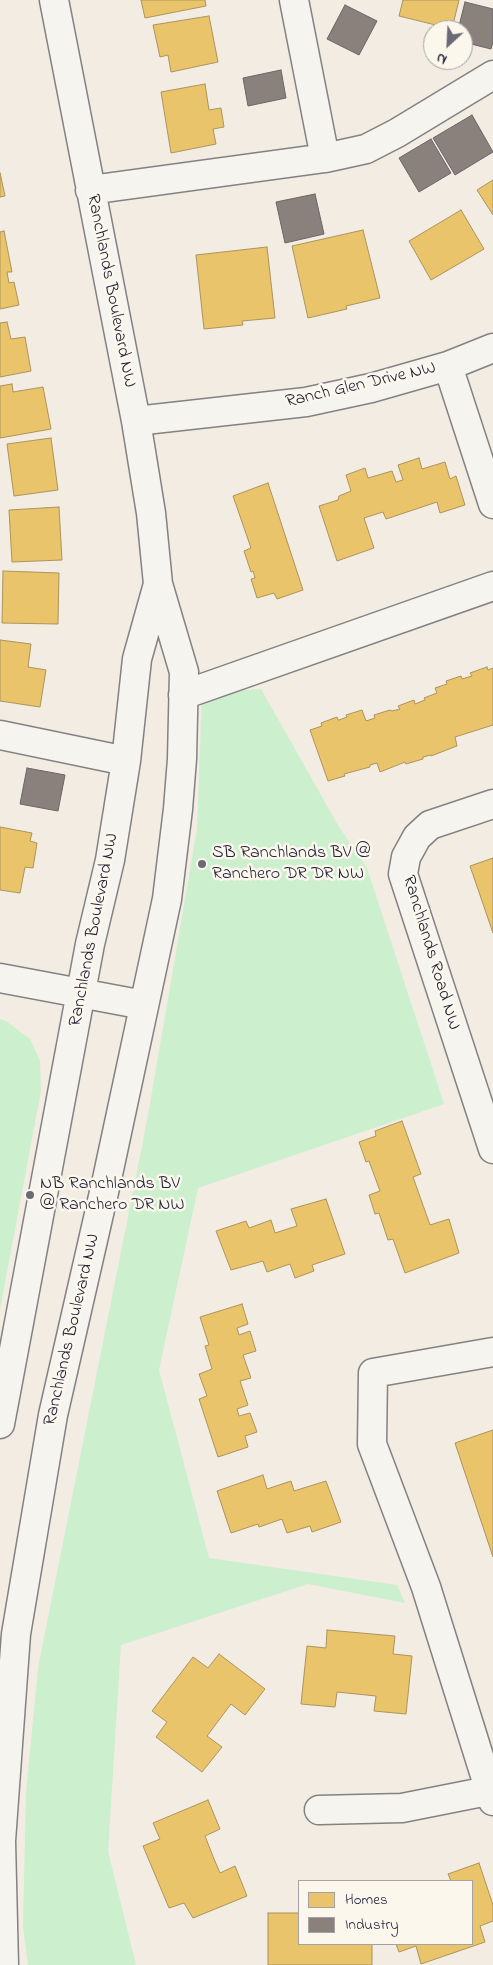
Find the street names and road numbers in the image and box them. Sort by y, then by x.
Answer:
street label: Ranchlands Boulevard NW [81,193,139,389]
street label: Ranch Glen Drive NW [284,358,438,414]
street label: Ranchlands Boulevard NW [66,832,124,1028]
street label: Ranchlands Road NW [396,873,464,1033]
street label: Ranchlands Boulevard NW [40,1232,106,1428]

